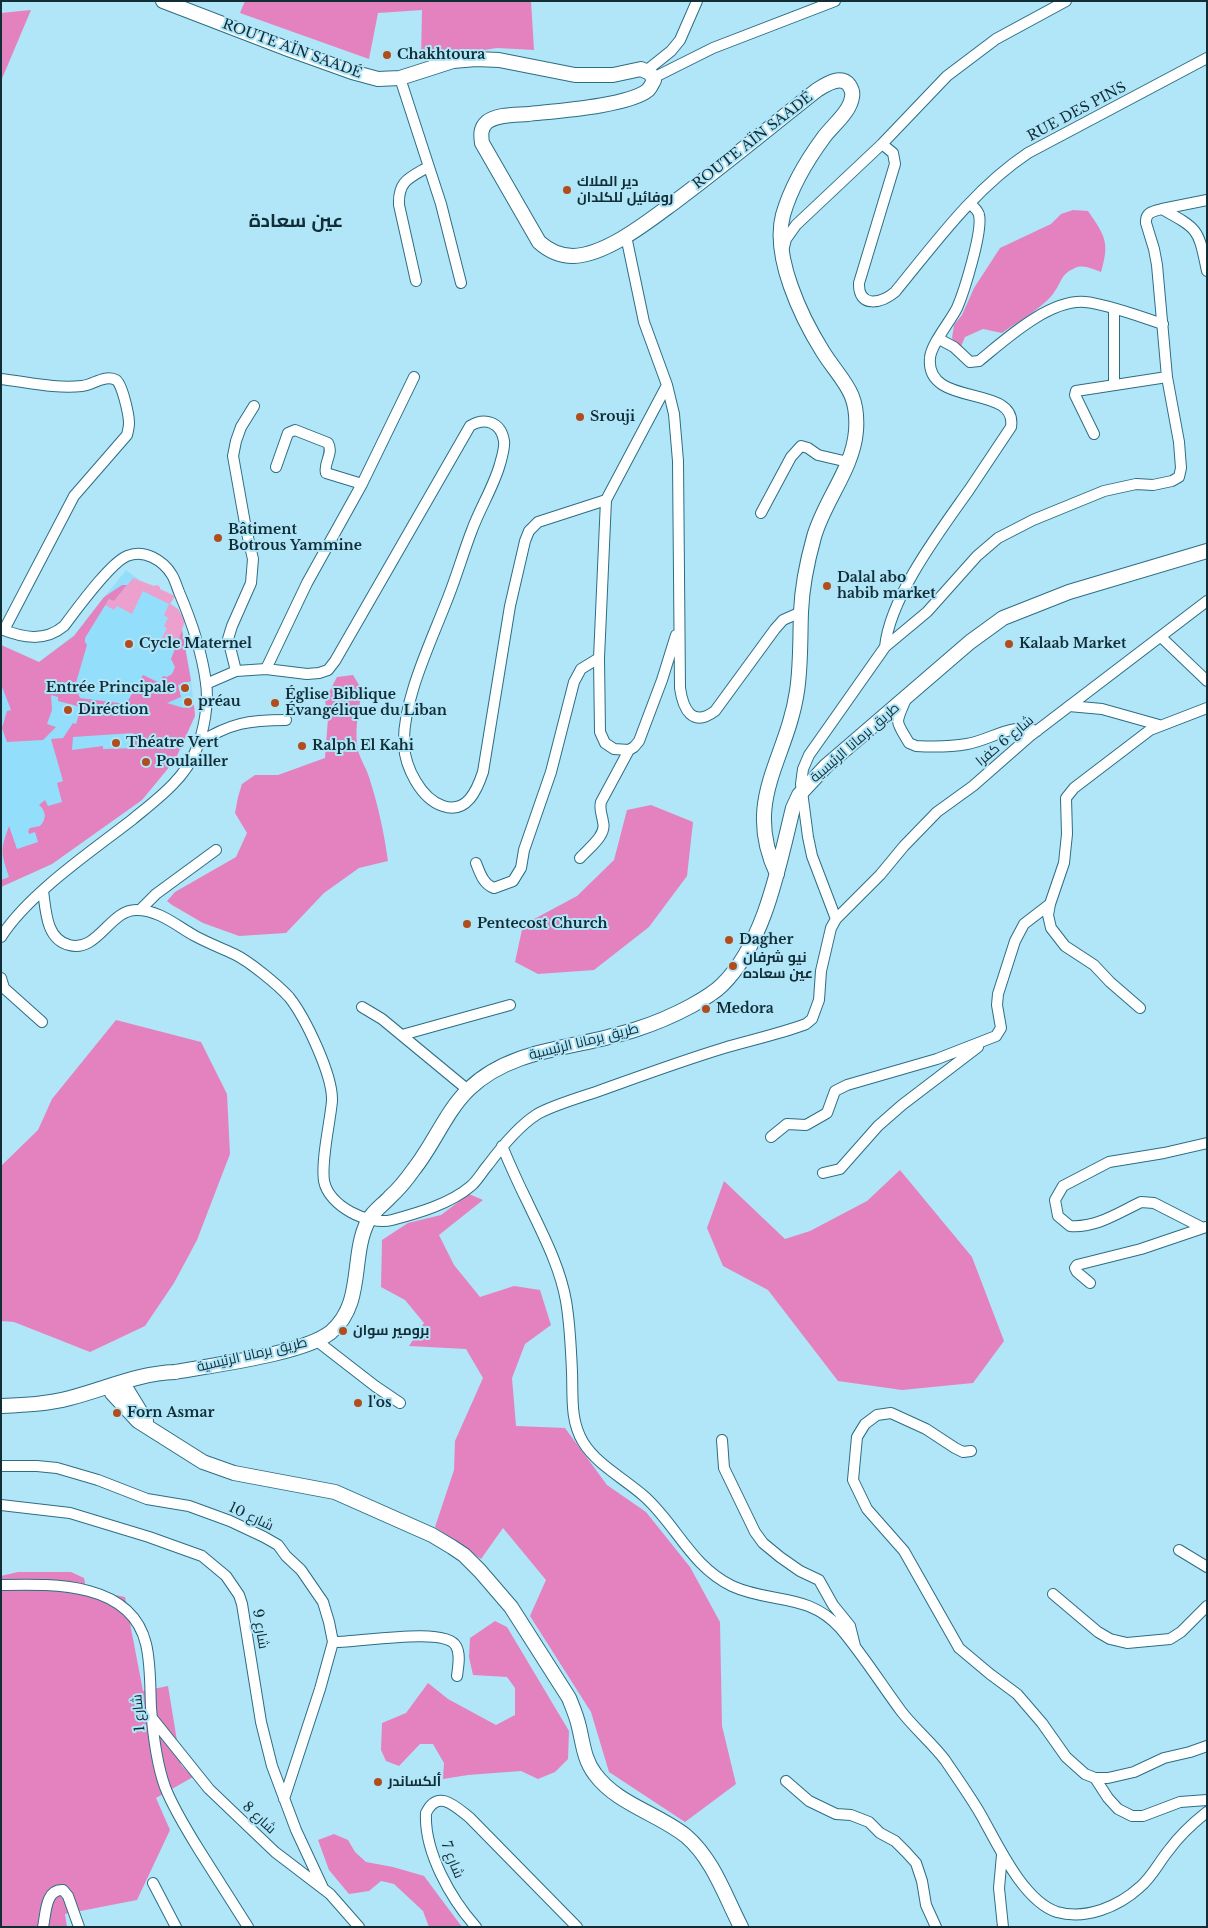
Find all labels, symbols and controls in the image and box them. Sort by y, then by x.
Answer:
street label: ROUTE AÏN SAADÉ [220,16,364,82]
place label: Chakhtoura [397,47,485,63]
marker: Chakhtoura [381,49,393,61]
street label: RUE DES PINS [1025,79,1129,145]
street label: ROUTE AÏN SAADÉ [690,89,816,193]
place label: دير الملاك روفائيل للكلدان [577,174,673,206]
marker: دير الملاك روفائيل للكلدان [561,184,573,196]
district label: عين سعادة [249,211,343,233]
place label: Srouji [590,409,635,425]
marker: Srouji [574,411,586,423]
place label: Bâtiment Botrous Yammine [228,522,362,554]
marker: Bâtiment Botrous Yammine [212,532,224,544]
place label: Dalal abo habib market [837,570,936,602]
marker: Dalal abo habib market [821,580,833,592]
place label: Cycle Maternel [139,636,252,652]
place label: Kalaab Market [1019,636,1126,652]
marker: Cycle Maternel [123,638,135,650]
marker: Kalaab Market [1003,638,1015,650]
place label: Entrée Principale [46,680,175,696]
marker: Entrée Principale [179,682,191,694]
place label: Église Biblique Évangélique du Liban [285,687,447,720]
place label: préau [198,694,241,710]
marker: préau [182,696,194,708]
marker: Église Biblique Évangélique du Liban [269,697,281,709]
street label: طريق برمانا الرئيسية [807,700,903,786]
place label: Diréction [78,702,149,718]
marker: Diréction [62,704,74,716]
street label: شارع 6 كفرا [973,712,1037,770]
place label: Théatre Vert [126,735,219,751]
marker: Théatre Vert [110,737,122,749]
place label: Ralph El Kahi [312,738,414,754]
marker: Ralph El Kahi [296,740,308,752]
place label: Poulailler [156,754,228,770]
marker: Poulailler [140,756,152,768]
place label: Pentecost Church [477,916,608,932]
marker: Pentecost Church [461,918,473,930]
place label: Dagher [739,932,794,948]
marker: Dagher [723,934,735,946]
place label: نيو شرفان عين سعاده [743,950,813,982]
marker: نيو شرفان عين سعاده [727,960,739,972]
place label: Medora [716,1001,774,1017]
marker: Medora [700,1003,712,1015]
street label: طريق برمانا الرئيسية [527,1020,641,1064]
place label: برومير سوان [353,1323,429,1339]
marker: برومير سوان [337,1325,349,1337]
street label: طريق برمانا الرئيسية [195,1334,309,1376]
place label: l'os [368,1395,391,1411]
marker: l'os [352,1397,364,1409]
place label: Forn Asmar [127,1405,215,1421]
marker: Forn Asmar [111,1407,123,1419]
street label: شارع 10 [226,1499,276,1535]
street label: شارع 9 [249,1608,271,1650]
street label: شارع 1 [129,1694,149,1732]
place label: ألكساندر [388,1774,441,1790]
marker: ألكساندر [372,1776,384,1788]
street label: شارع 8 [239,1798,279,1838]
street label: شارع 7 [437,1839,467,1881]

